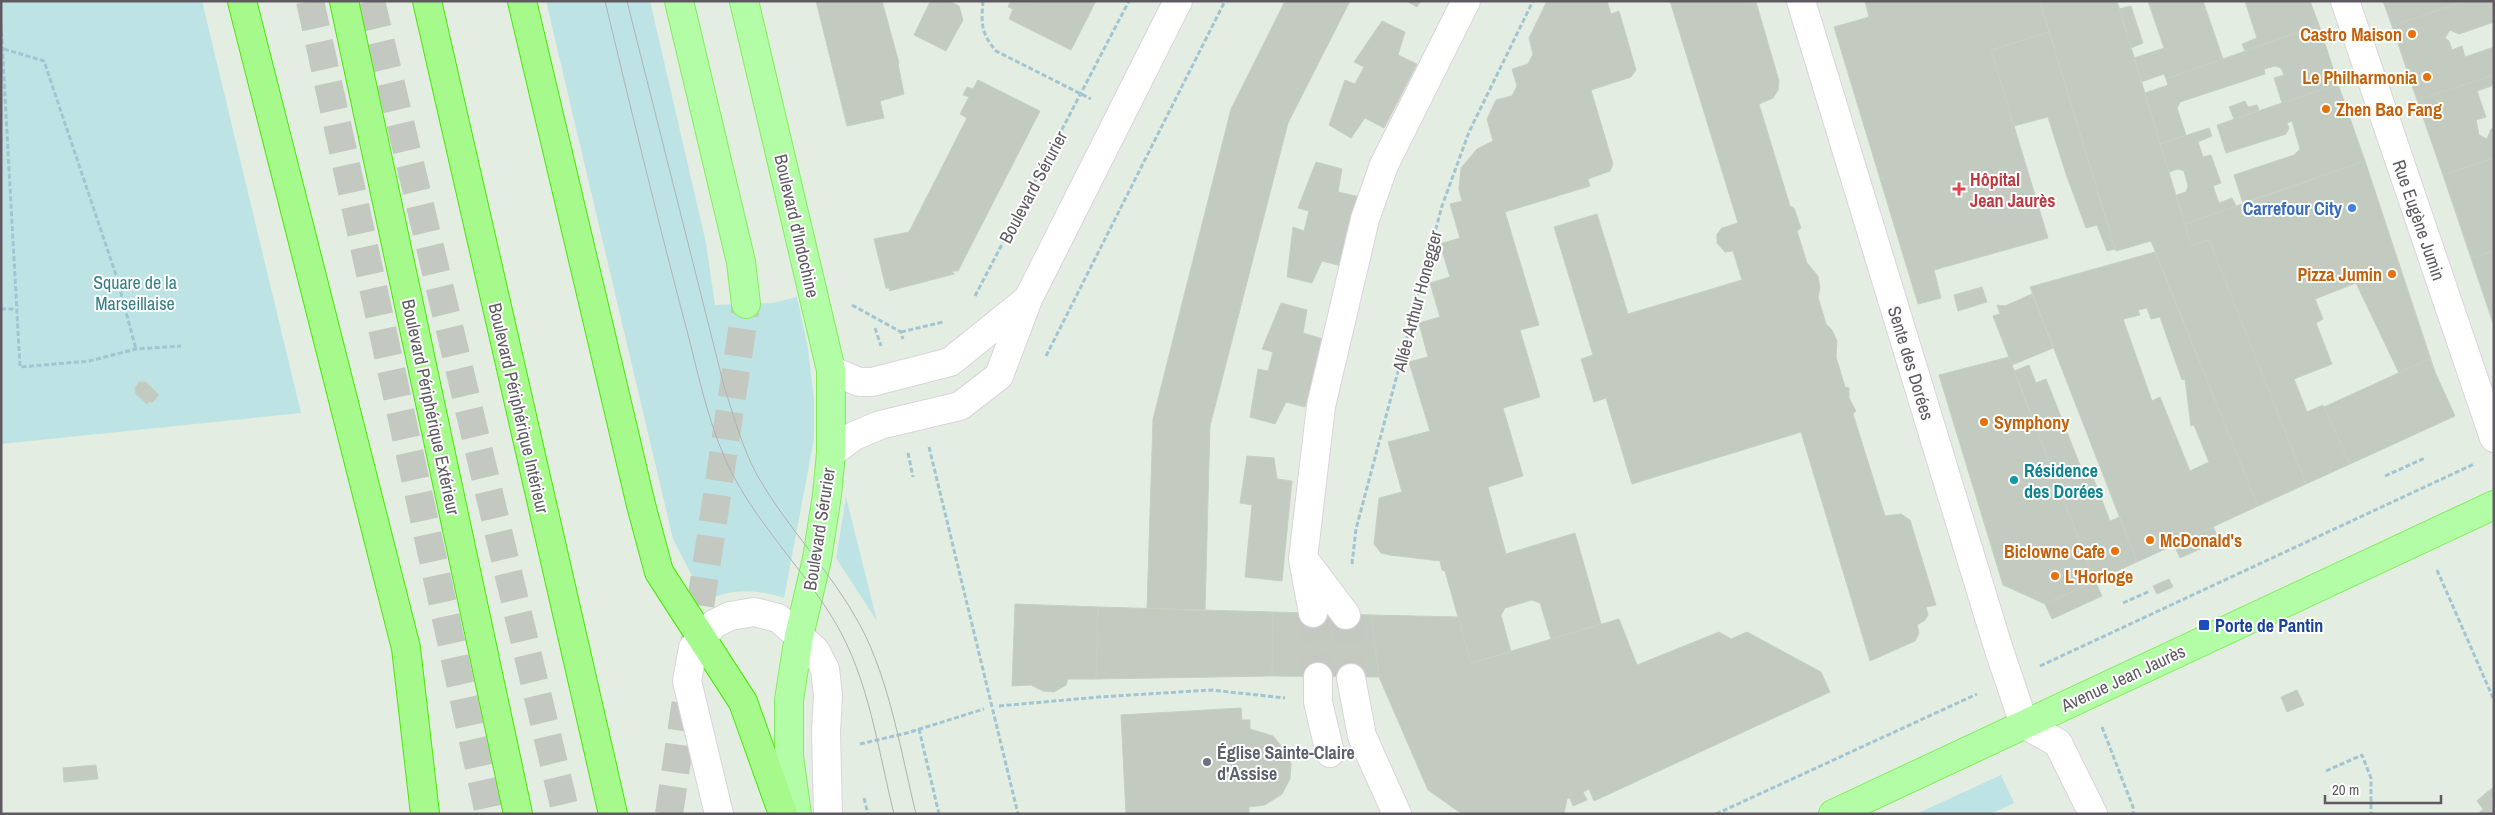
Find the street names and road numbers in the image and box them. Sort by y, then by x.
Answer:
street label: Boulevard Sérurier [993,126,1073,248]
street label: Boulevard d'Indochine [768,152,826,300]
street label: Rue Eugène Jumin [2387,156,2451,284]
street label: Allée Arthur Honegger [1386,228,1448,375]
street label: Boulevard Périphérique Extérieur [396,297,466,517]
street label: Boulevard Périphérique Intérieur [483,300,555,516]
street label: Sente des Dorées [1882,303,1940,423]
street label: Boulevard Sérurier [797,466,841,592]
street label: Avenue Jean Jaurès [2056,638,2189,718]

